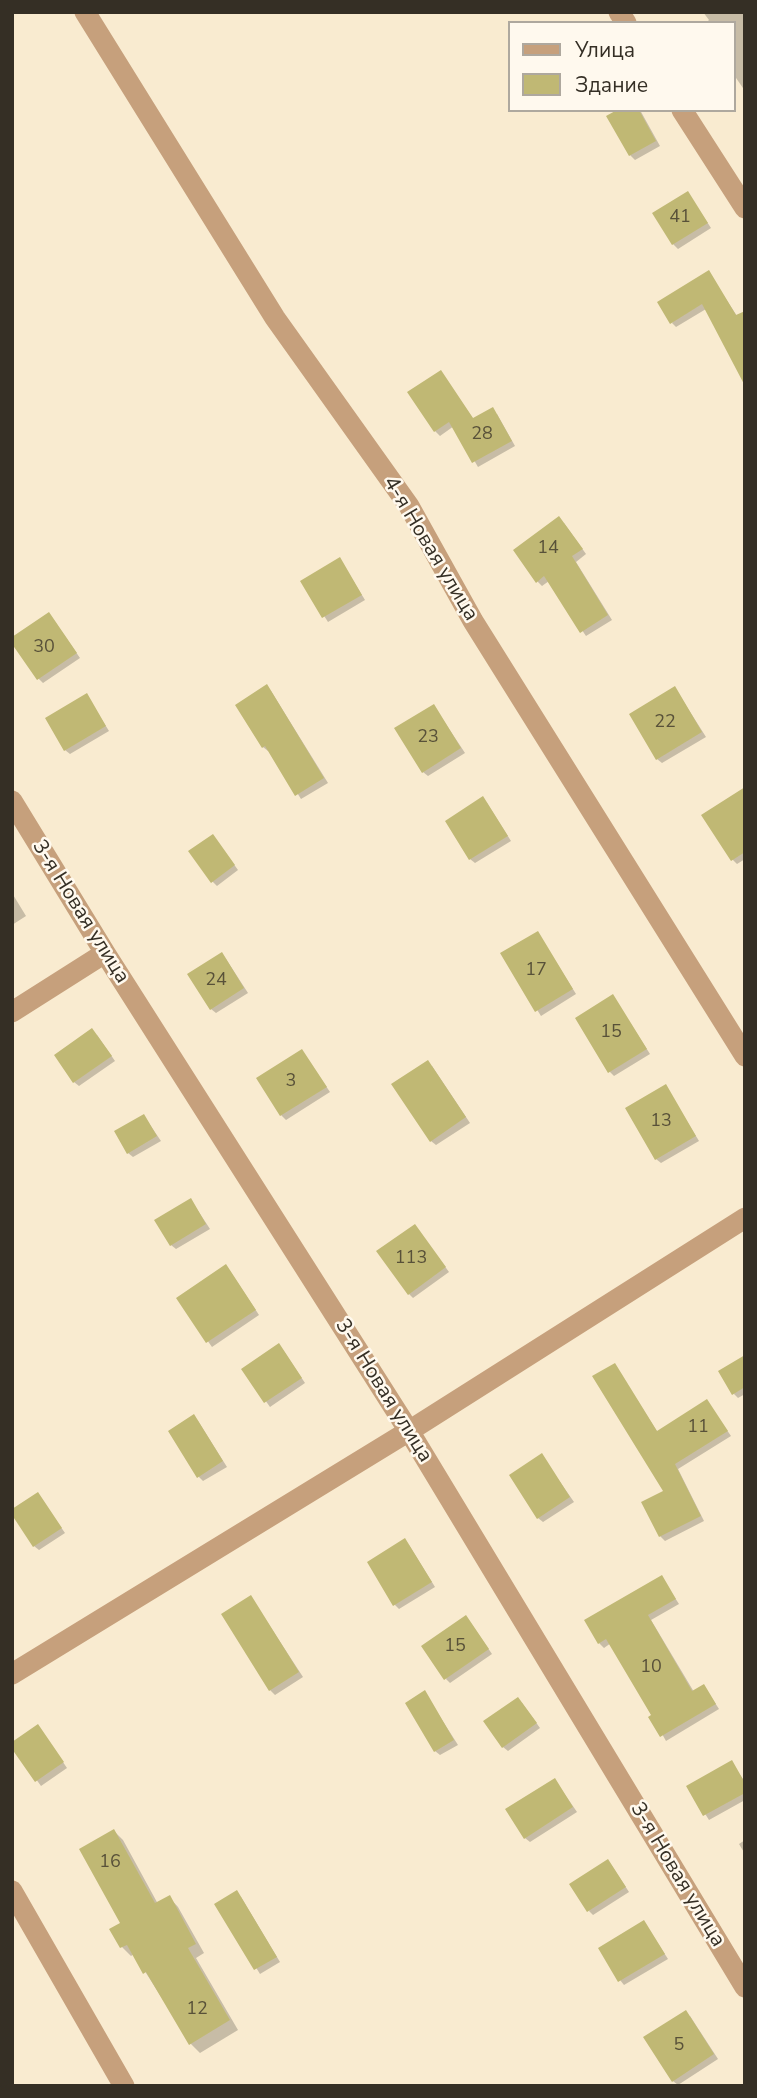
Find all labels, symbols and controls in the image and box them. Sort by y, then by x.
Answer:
legend [508,21,736,112]
text: Улица [575,36,635,64]
text: Здание [575,71,648,99]
house number: 41 [669,207,691,229]
house number: 28 [471,424,493,446]
street label: 4-я Новая улица [377,472,483,626]
house number: 14 [537,538,559,560]
house number: 30 [33,637,55,659]
house number: 22 [654,712,676,734]
house number: 23 [417,727,439,749]
street label: 3-я Новая улица [26,836,134,988]
house number: 17 [525,960,547,982]
house number: 24 [205,970,227,992]
house number: 15 [600,1022,622,1044]
house number: 3 [286,1071,296,1093]
house number: 13 [650,1111,672,1133]
house number: 113 [395,1248,427,1270]
street label: 3-я Новая улица [329,1315,437,1467]
house number: 11 [687,1417,709,1439]
house number: 15 [444,1636,466,1658]
house number: 10 [640,1657,662,1679]
street label: 3-я Новая улица [624,1798,730,1952]
house number: 16 [99,1852,121,1874]
house number: 12 [186,1999,208,2021]
house number: 5 [674,2035,684,2057]

